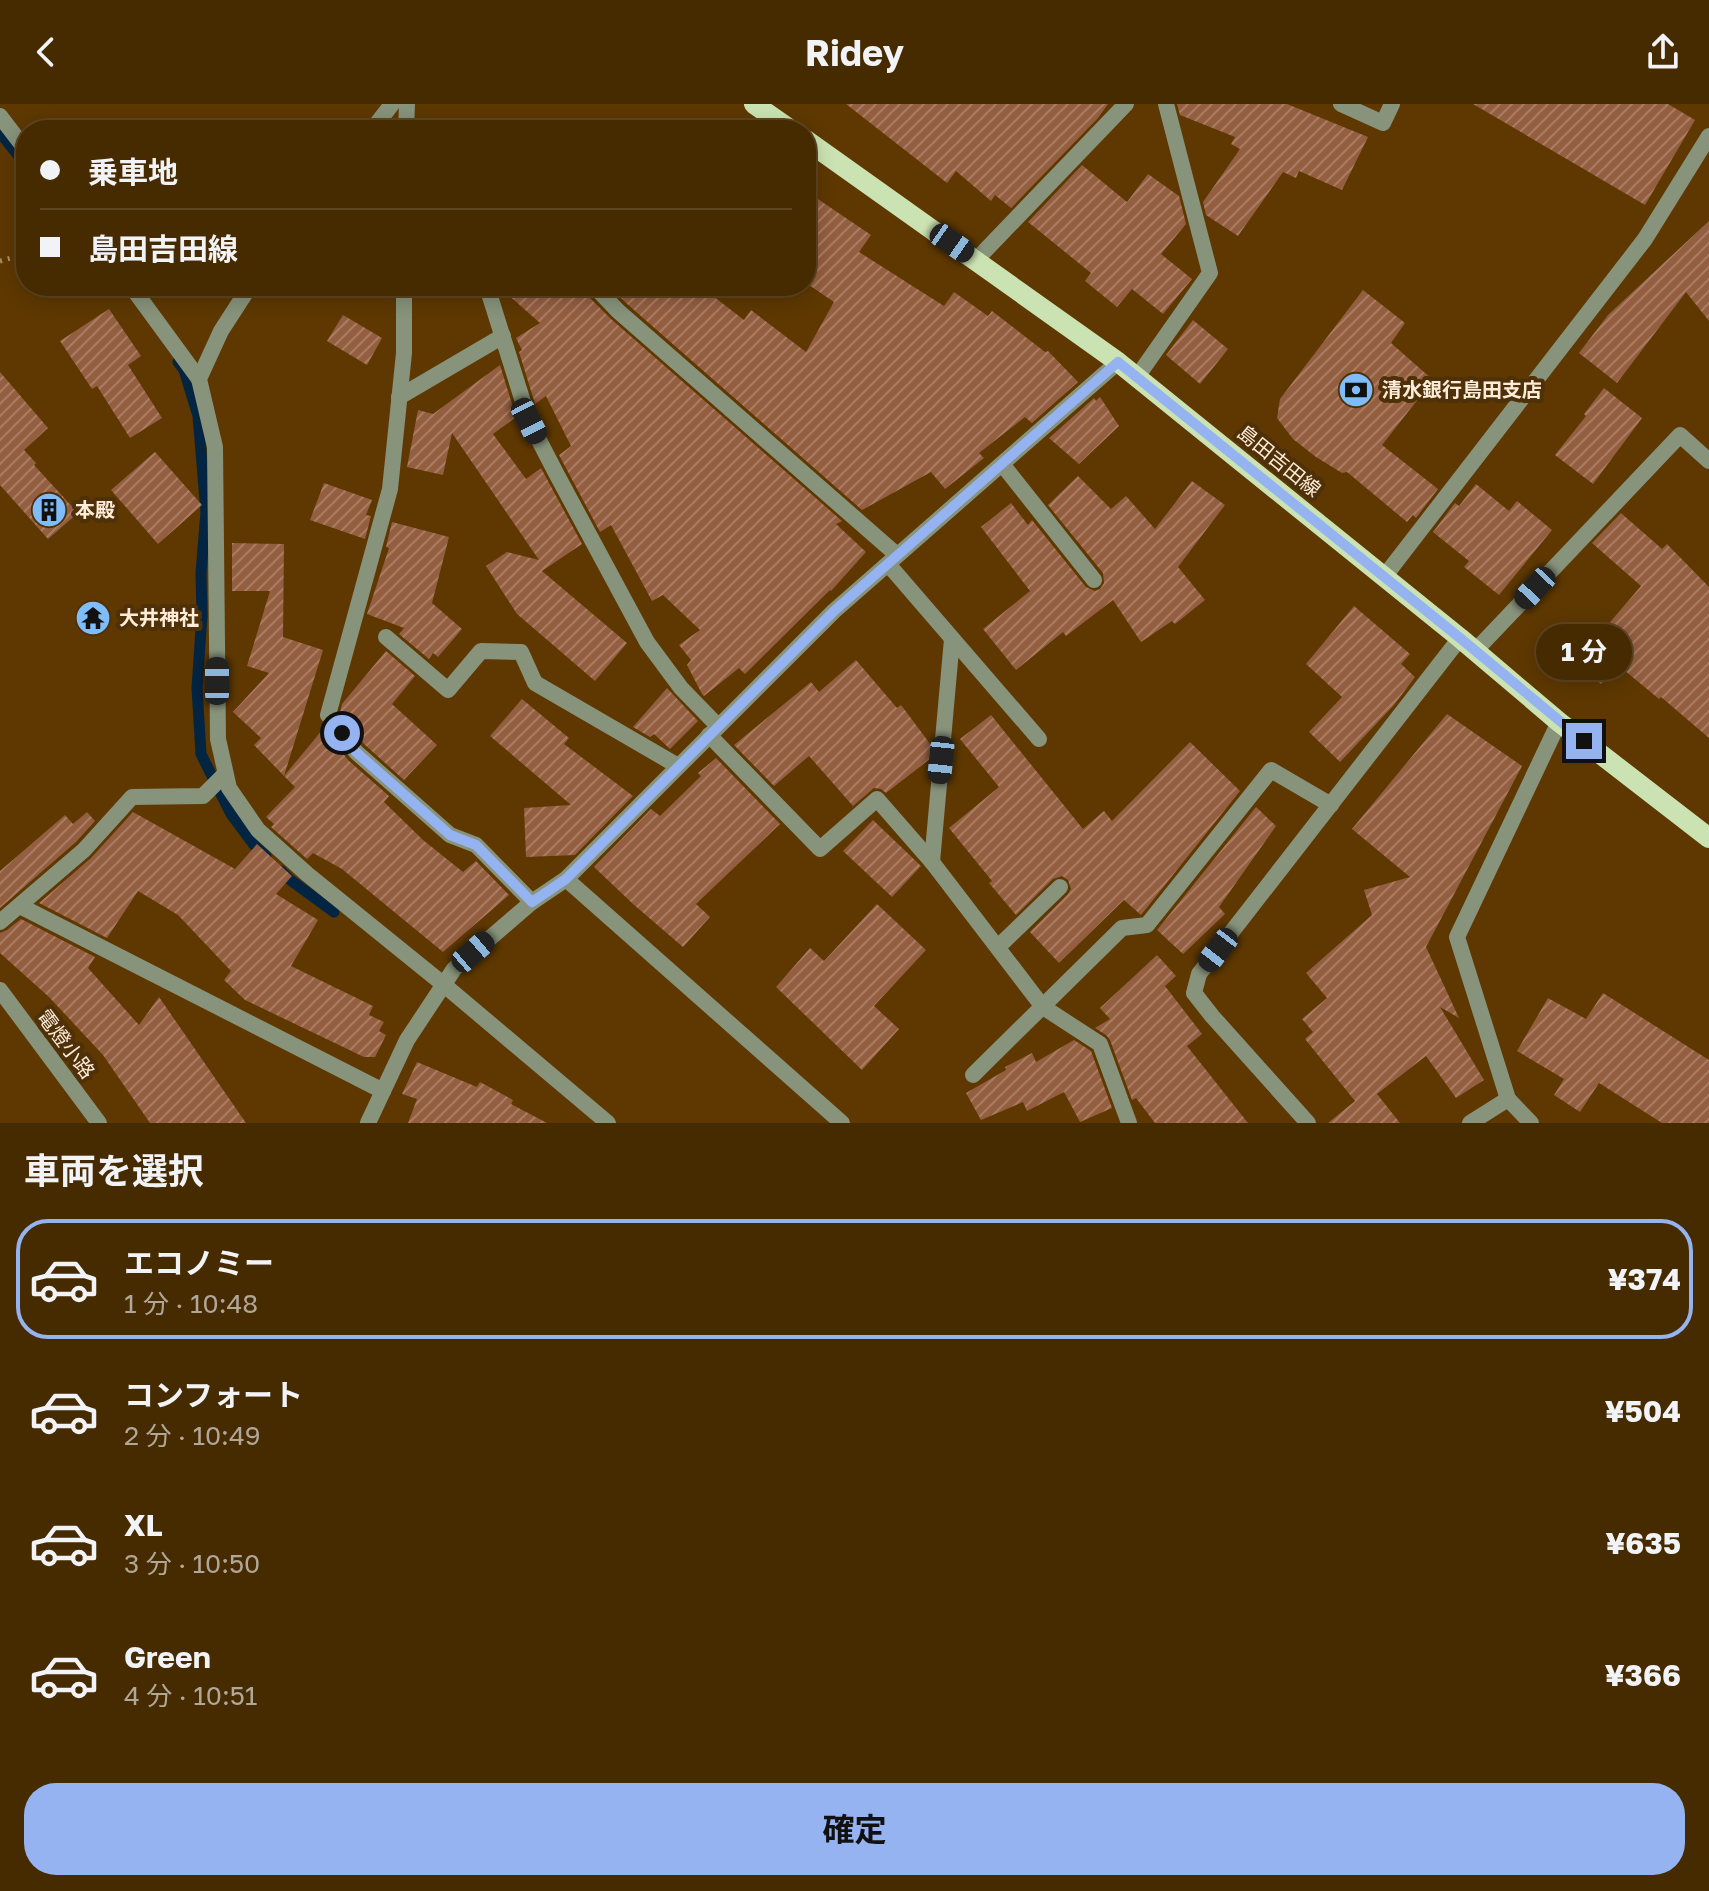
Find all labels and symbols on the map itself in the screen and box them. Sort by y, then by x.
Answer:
car [925,219,979,267]
bank icon: 清水銀行島田支店 [1337,371,1375,409]
place label: 清水銀行島田支店 [1382,377,1542,401]
car [507,394,551,448]
street label: 島田吉田線 [1233,419,1326,501]
building icon: 本殿 [30,491,68,529]
place label: 本殿 [75,497,115,521]
car [1510,562,1560,614]
temple icon: 大井神社 [74,599,112,637]
place label: 大井神社 [119,605,199,629]
callout: 1 分 [1536,625,1632,681]
car [205,657,229,705]
route start [324,715,360,751]
route end [1566,723,1602,759]
car [927,735,955,785]
car [1194,924,1242,976]
car [447,927,499,977]
street label: 電燈小路 [33,1004,100,1083]

